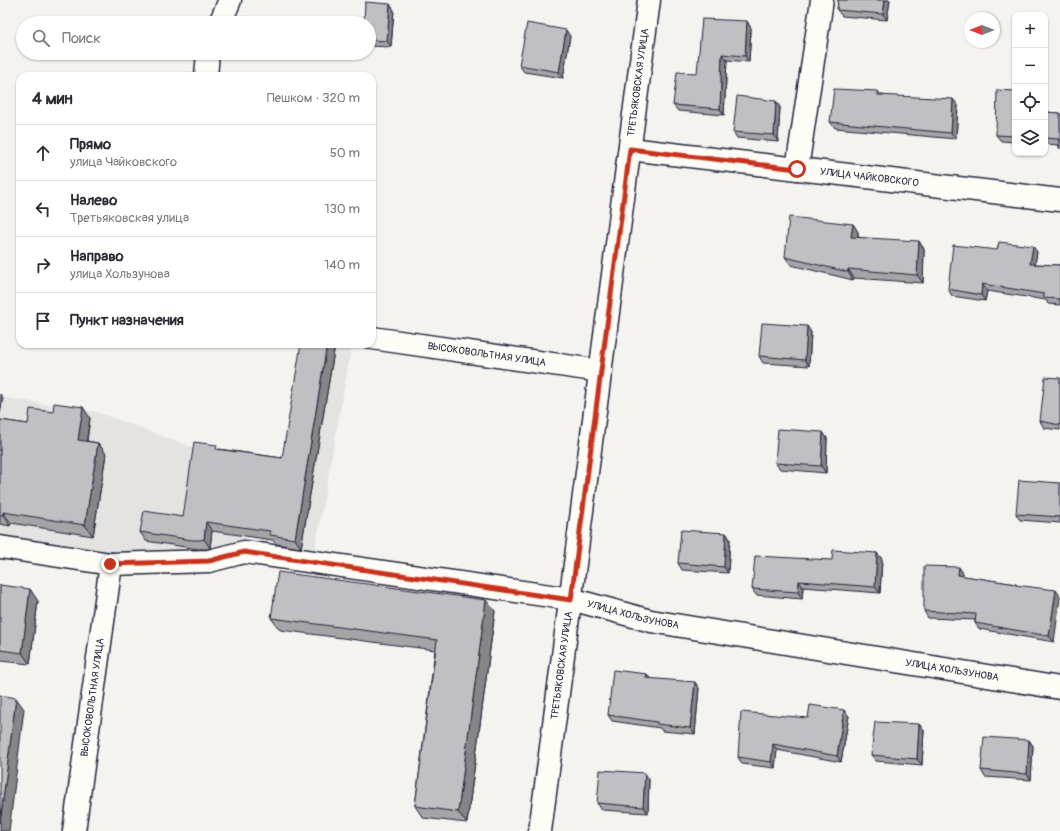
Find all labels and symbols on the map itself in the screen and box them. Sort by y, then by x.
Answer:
north arrow [964,12,1000,48]
street label: ТРЕТЬЯКОВСКАЯ УЛИЦА [625,27,651,137]
route start [788,160,806,178]
street label: УЛИЦА ЧАЙКОВСКОГО [819,166,919,189]
street label: ВЫСОКОВОЛЬТНАЯ УЛИЦА [427,340,547,369]
route end [101,555,119,573]
street label: УЛИЦА ХОЛЬЗУНОВА [586,598,680,632]
street label: ТРЕТЬЯКОВСКАЯ УЛИЦА [549,610,575,720]
street label: ВЫСОКОВОЛЬТНАЯ УЛИЦА [78,637,107,757]
street label: УЛИЦА ХОЛЬЗУНОВА [905,657,1000,684]

